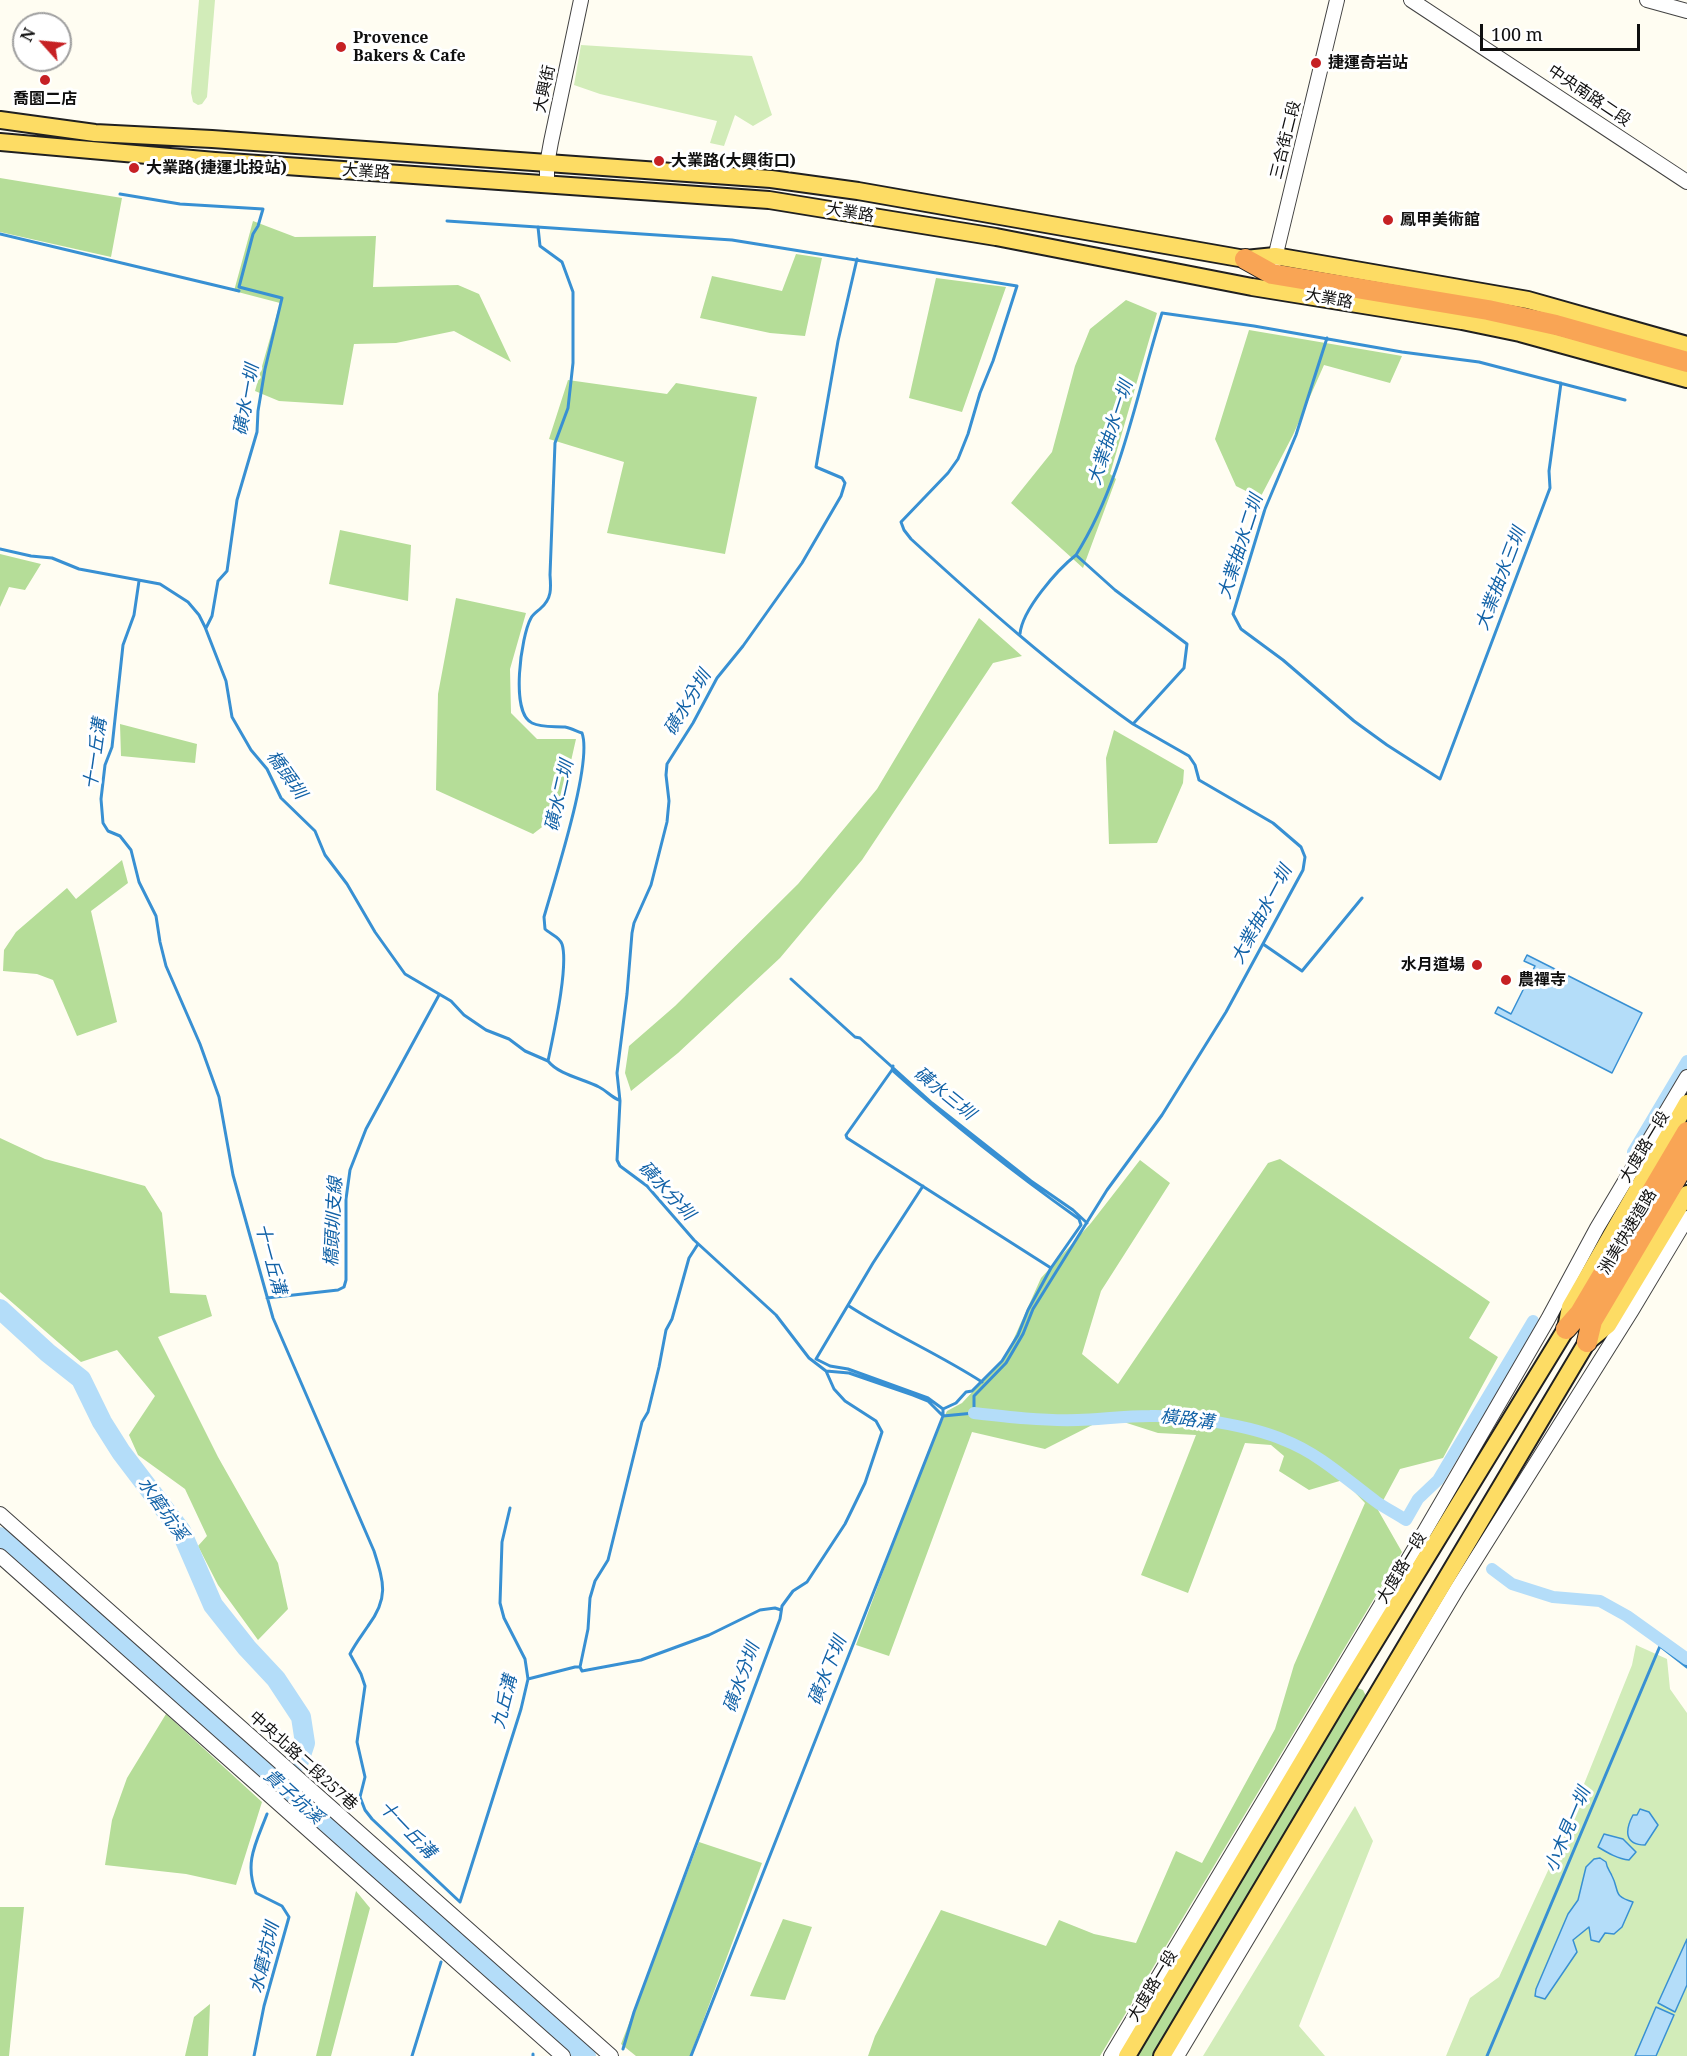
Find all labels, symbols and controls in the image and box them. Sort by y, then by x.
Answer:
north arrow [12,12,72,72]
scale bar [1483,12,1644,50]
text: 100 m [1491,22,1543,46]
text: N [15,24,40,45]
place label: Provence Bakers & Cafe [353,28,466,66]
marker: Provence Bakers & Cafe [334,40,348,54]
place label: 捷運奇岩站 [1328,53,1408,73]
marker: 捷運奇岩站 [1309,56,1323,70]
street label: 中央南路二段 [1544,61,1634,131]
street label: 大興街 [531,64,559,114]
marker: 喬園二店 [38,73,52,87]
place label: 喬園二店 [13,89,77,109]
street label: 三合街二段 [1267,99,1305,181]
place label: 大業路(大興街口) [671,151,796,171]
marker: 大業路(大興街口) [652,154,666,168]
place label: 大業路(捷運北投站) [146,158,287,178]
marker: 大業路(捷運北投站) [127,161,141,175]
street label: 大業路 [341,161,391,183]
street label: 大業路 [825,200,875,226]
place label: 鳳甲美術館 [1400,210,1480,230]
marker: 鳳甲美術館 [1381,213,1395,227]
street label: 大業路 [1304,285,1354,313]
water label: 磺水一圳 [230,363,264,437]
water label: 大業抽水一圳 [1084,378,1138,488]
water label: 大業抽水二圳 [1214,492,1268,602]
water label: 大業抽水三圳 [1472,525,1530,633]
water label: 磺水分圳 [660,667,716,739]
water label: 十一丘溝 [80,717,112,791]
water label: 橋頭圳 [262,747,310,803]
water label: 磺水二圳 [541,758,579,834]
water label: 大業抽水一圳 [1227,862,1297,968]
place label: 水月道場 [1401,955,1465,975]
marker: 水月道場 [1470,958,1484,972]
place label: 農禪寺 [1518,970,1566,990]
marker: 農禪寺 [1499,973,1513,987]
water label: 磺水三圳 [909,1063,979,1125]
street label: 大度路一段 [1616,1108,1674,1186]
water label: 磺水分圳 [634,1157,698,1225]
water label: 橋頭圳支線 [321,1176,347,1268]
street label: 洲美快速道路 [1595,1186,1661,1278]
water label: 十一丘溝 [250,1221,290,1297]
water label: 橫路溝 [1159,1406,1215,1434]
water label: 水磨坑溪 [133,1473,191,1545]
street label: 大度路一段 [1373,1529,1431,1607]
water label: 磺水下圳 [805,1634,851,1708]
water label: 磺水分圳 [720,1640,764,1716]
water label: 九丘溝 [488,1673,522,1731]
street label: 中央北路二段257巷 [245,1707,361,1815]
water label: 貴子坑溪 [259,1765,327,1829]
water label: 小木見一圳 [1540,1784,1596,1876]
water label: 十一丘溝 [374,1797,440,1863]
water label: 水磨坑圳 [246,1920,284,1996]
street label: 大度路一段 [1124,1947,1182,2025]

